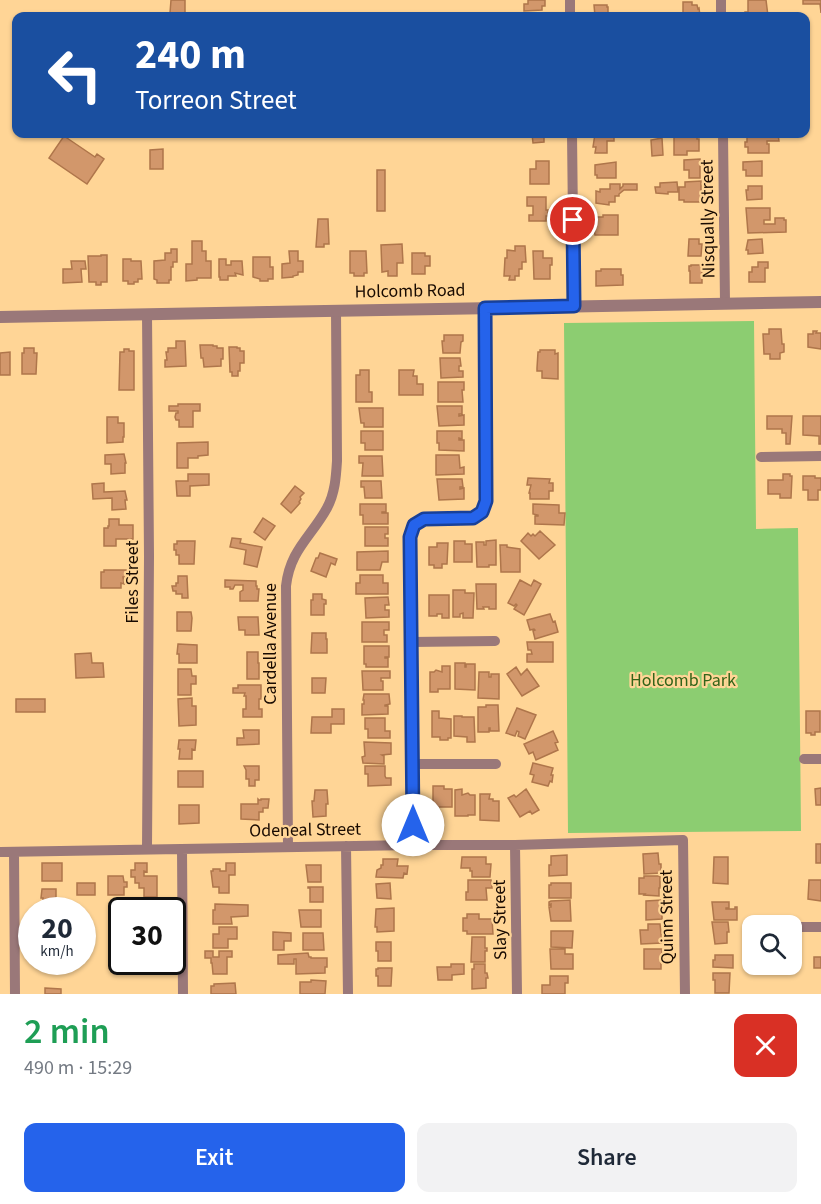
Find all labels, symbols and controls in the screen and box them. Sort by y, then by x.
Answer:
text: 240 m [135,25,246,85]
icon: left [36,36,114,114]
text: Torreon Street [135,81,297,120]
street label: Nisqually Street [694,159,722,279]
pin [547,194,598,245]
icon: arrive [556,203,589,236]
street label: Holcomb Road [354,278,466,304]
street label: Files Street [120,540,145,624]
street label: Cardella Avenue [258,583,283,705]
park label: Holcomb Park [630,668,736,693]
position arrow [381,793,445,857]
street label: Odeneal Street [249,817,361,843]
street label: Quinn Street [654,870,680,964]
street label: Slay Street [487,880,513,960]
speed limit sign: 30 [108,897,186,975]
text: 20 [41,907,73,950]
map controls [742,915,802,975]
button: search [742,915,802,975]
text: km/h [40,941,74,962]
text: 2 min [24,1006,110,1057]
button: close [734,1014,797,1077]
text: 490 m · 15:29 [24,1054,132,1082]
button: Exit [24,1123,405,1192]
button: Share [417,1123,797,1192]

